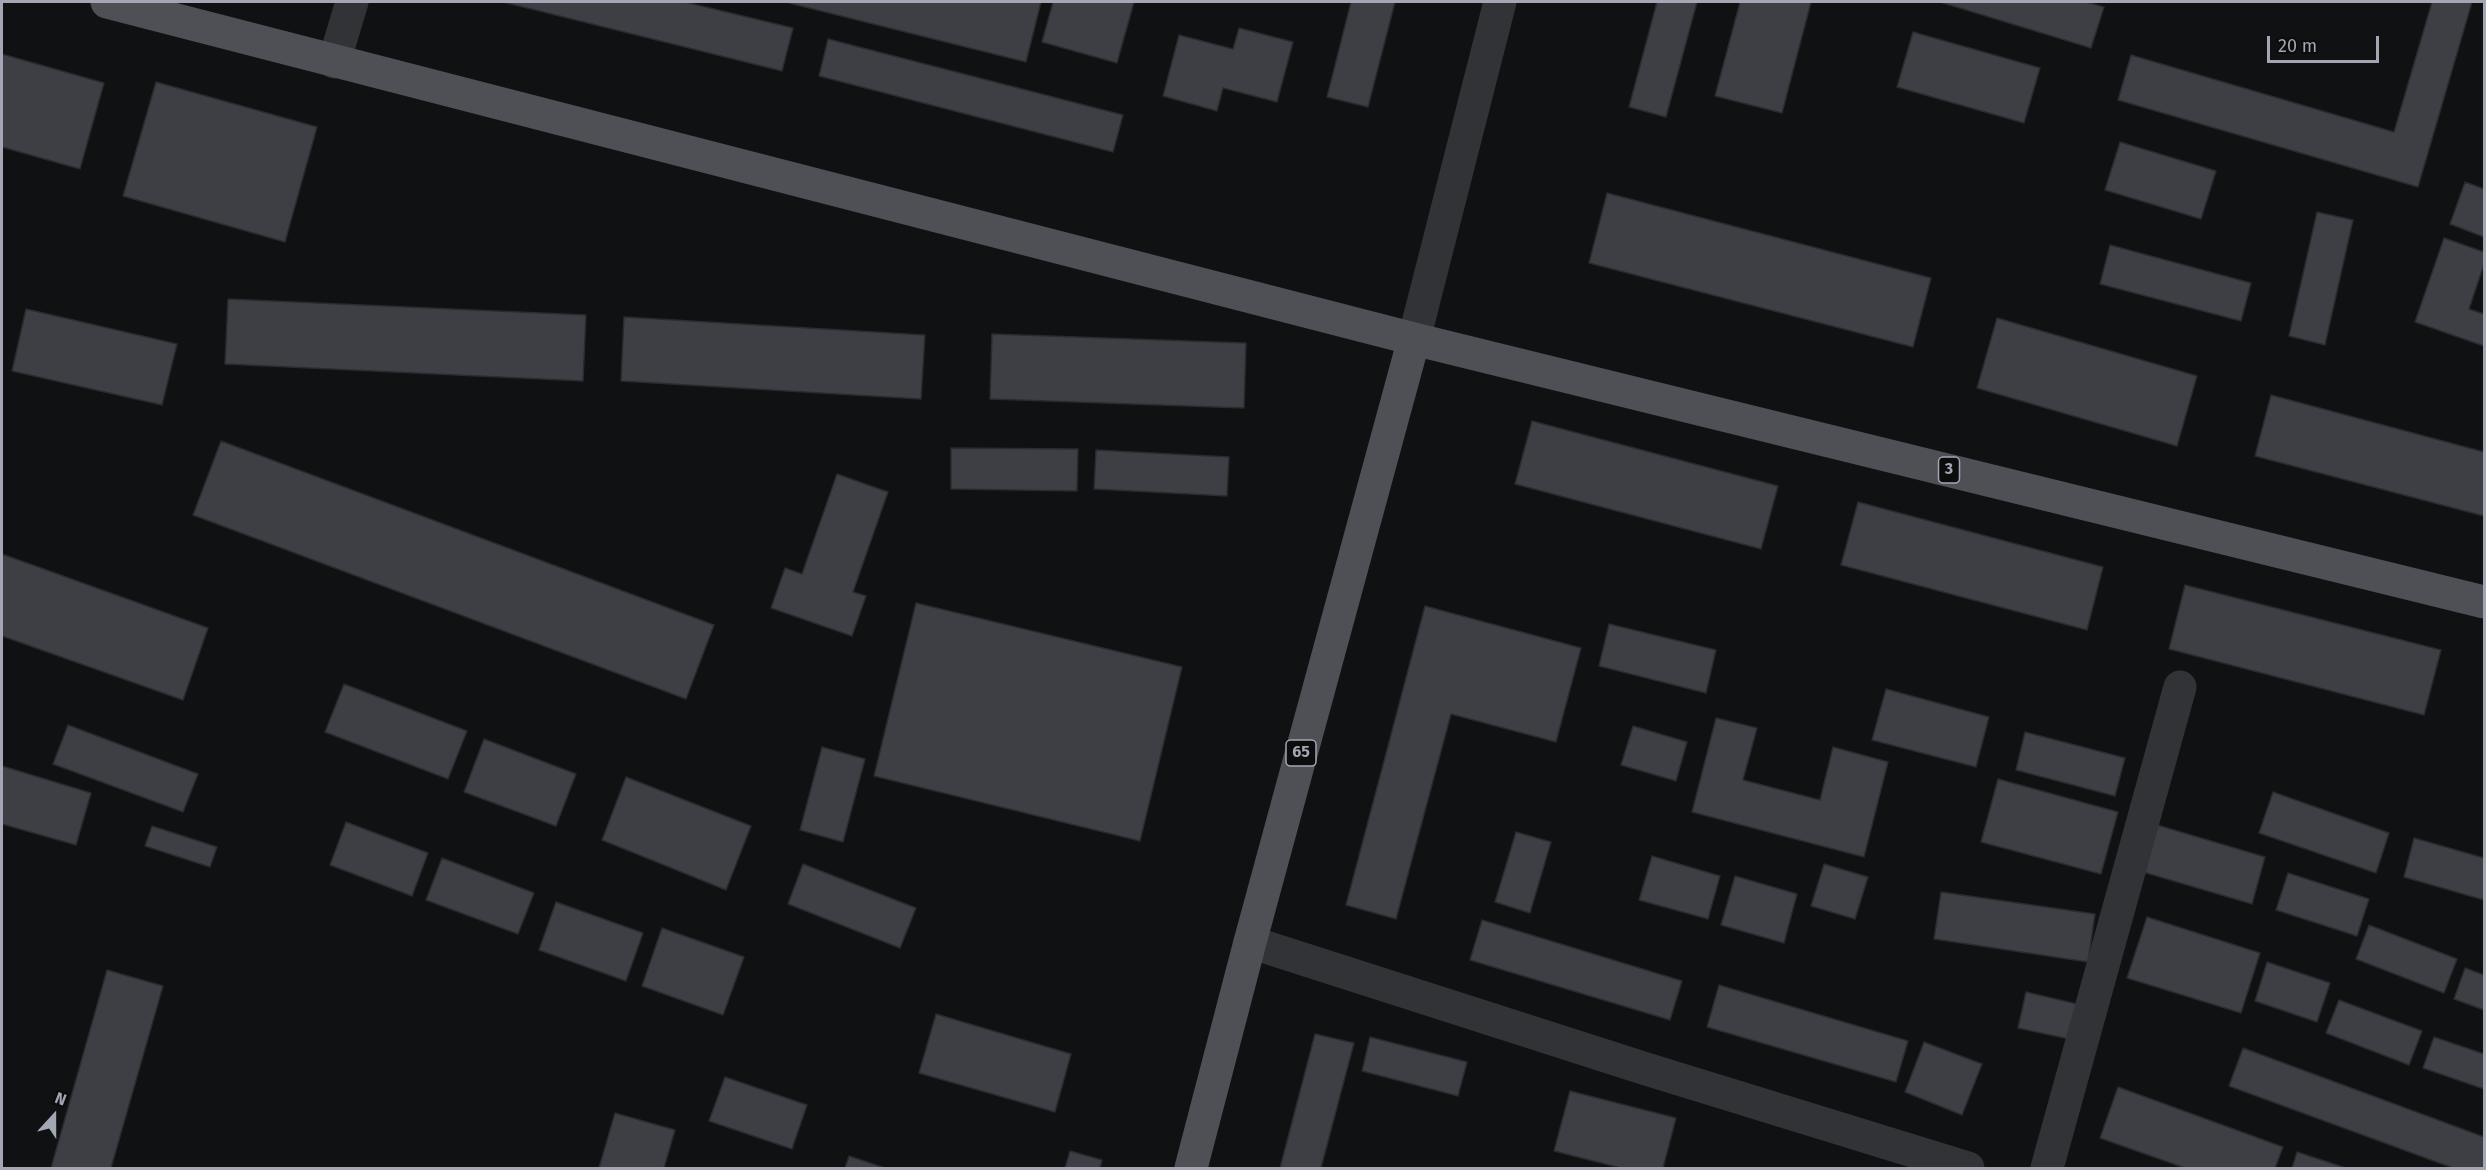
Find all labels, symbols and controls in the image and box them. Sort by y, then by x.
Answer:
scale bar [2270,24,2382,62]
text: 20 m [2278,35,2317,57]
road number: 3 [1938,457,1960,483]
road number: 65 [1286,740,1316,766]
north arrow [24,1086,84,1146]
text: N [52,1088,69,1109]

